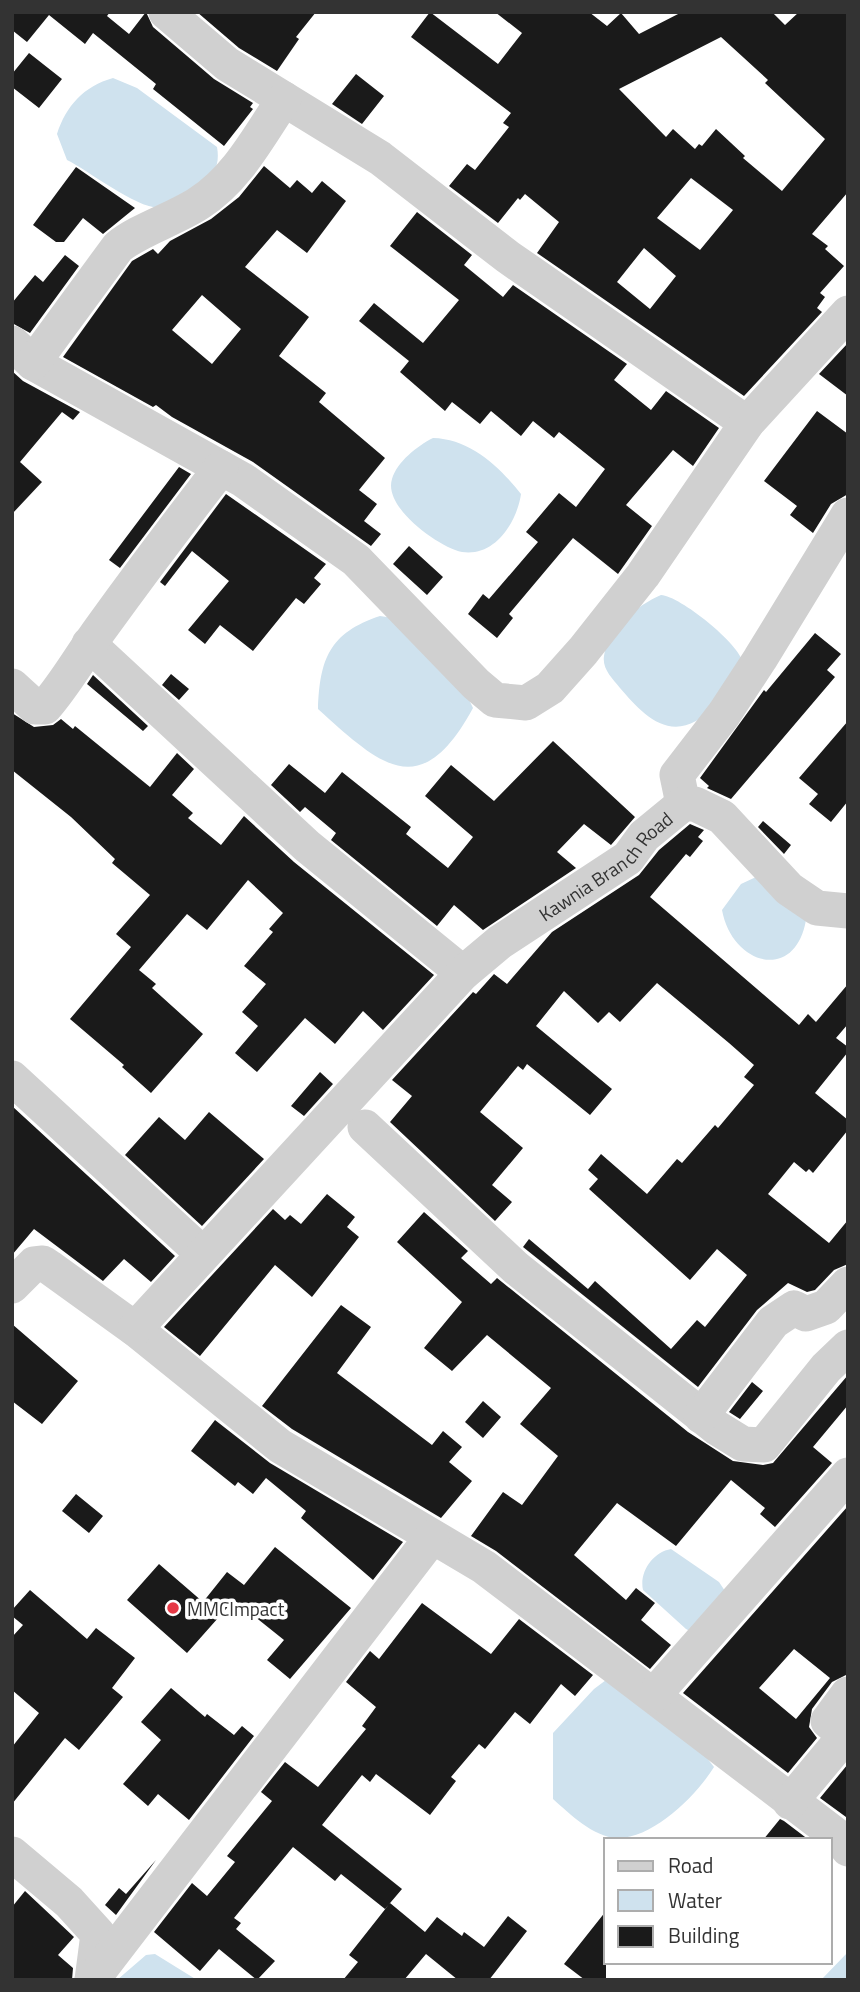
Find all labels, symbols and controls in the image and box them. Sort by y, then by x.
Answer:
street label: Kawnia Branch Road [532,804,679,928]
place label: MMCImpact [187,1594,285,1623]
marker: MMCImpact [165,1600,181,1616]
legend [604,1838,832,1964]
text: Road [668,1849,713,1881]
text: Water [668,1884,722,1916]
text: Building [668,1919,740,1951]

